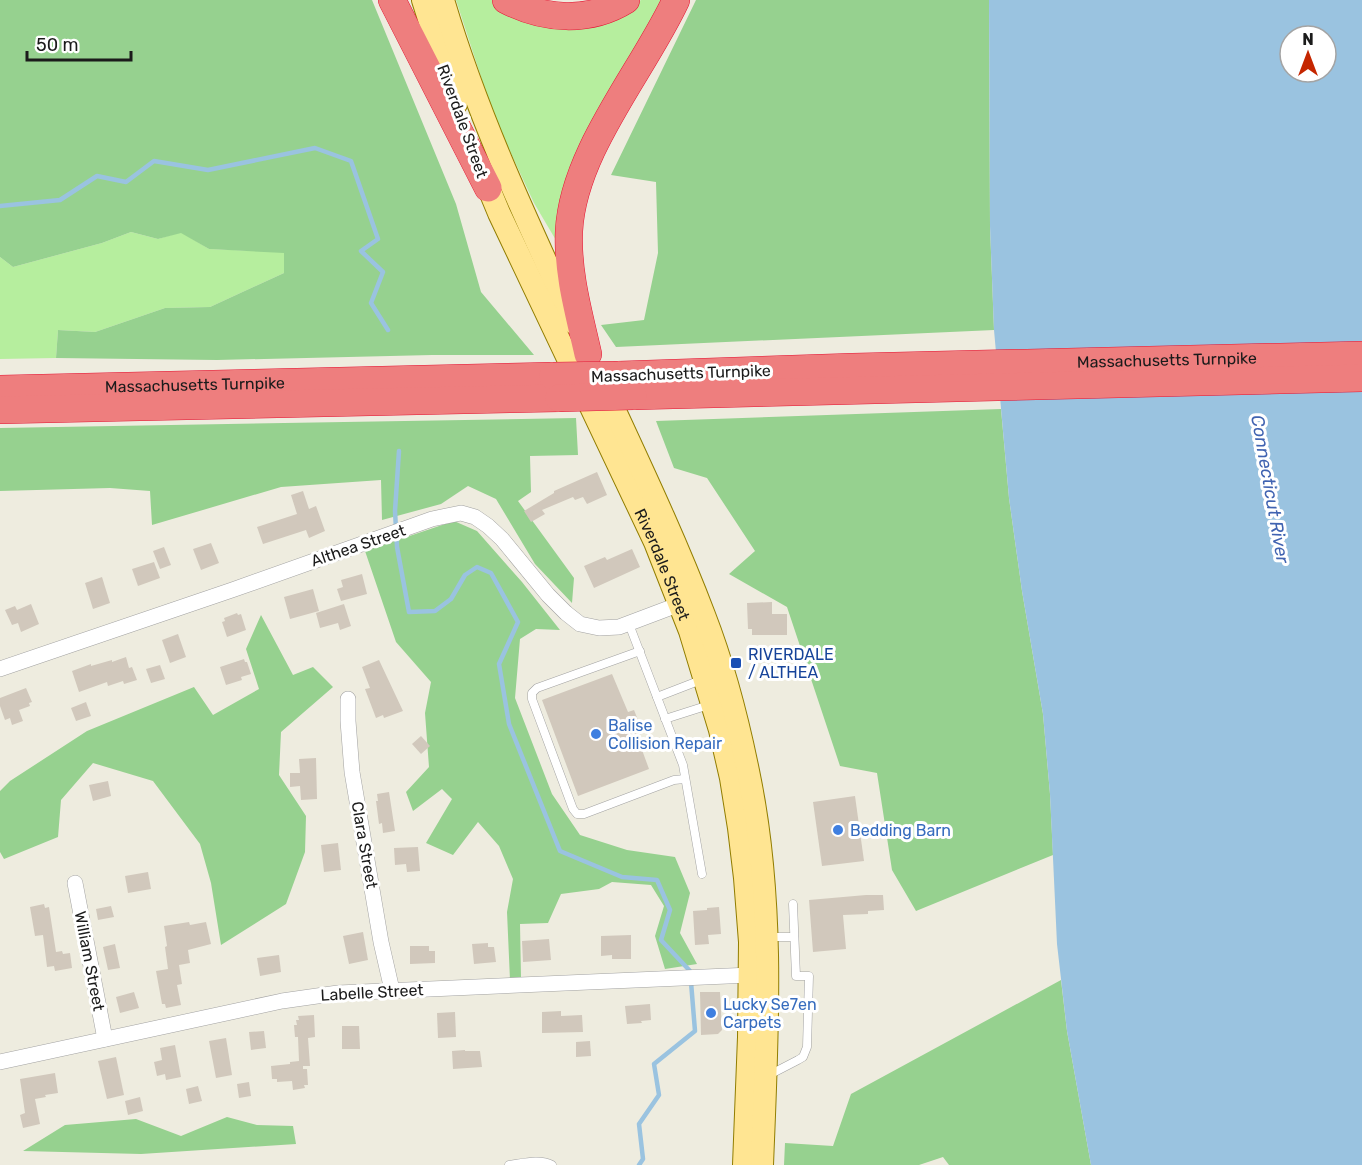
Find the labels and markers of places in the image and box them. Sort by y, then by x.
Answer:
place label: RIVERDALE / ALTHEA [748,645,834,682]
marker: RIVERDALE / ALTHEA [729,656,743,670]
place label: Balise Collision Repair [608,716,722,753]
marker: Balise Collision Repair [589,727,603,741]
place label: Bedding Barn [850,821,951,840]
marker: Bedding Barn [831,823,845,837]
place label: Lucky Se7en Carpets [723,995,817,1032]
marker: Lucky Se7en Carpets [704,1006,718,1020]

